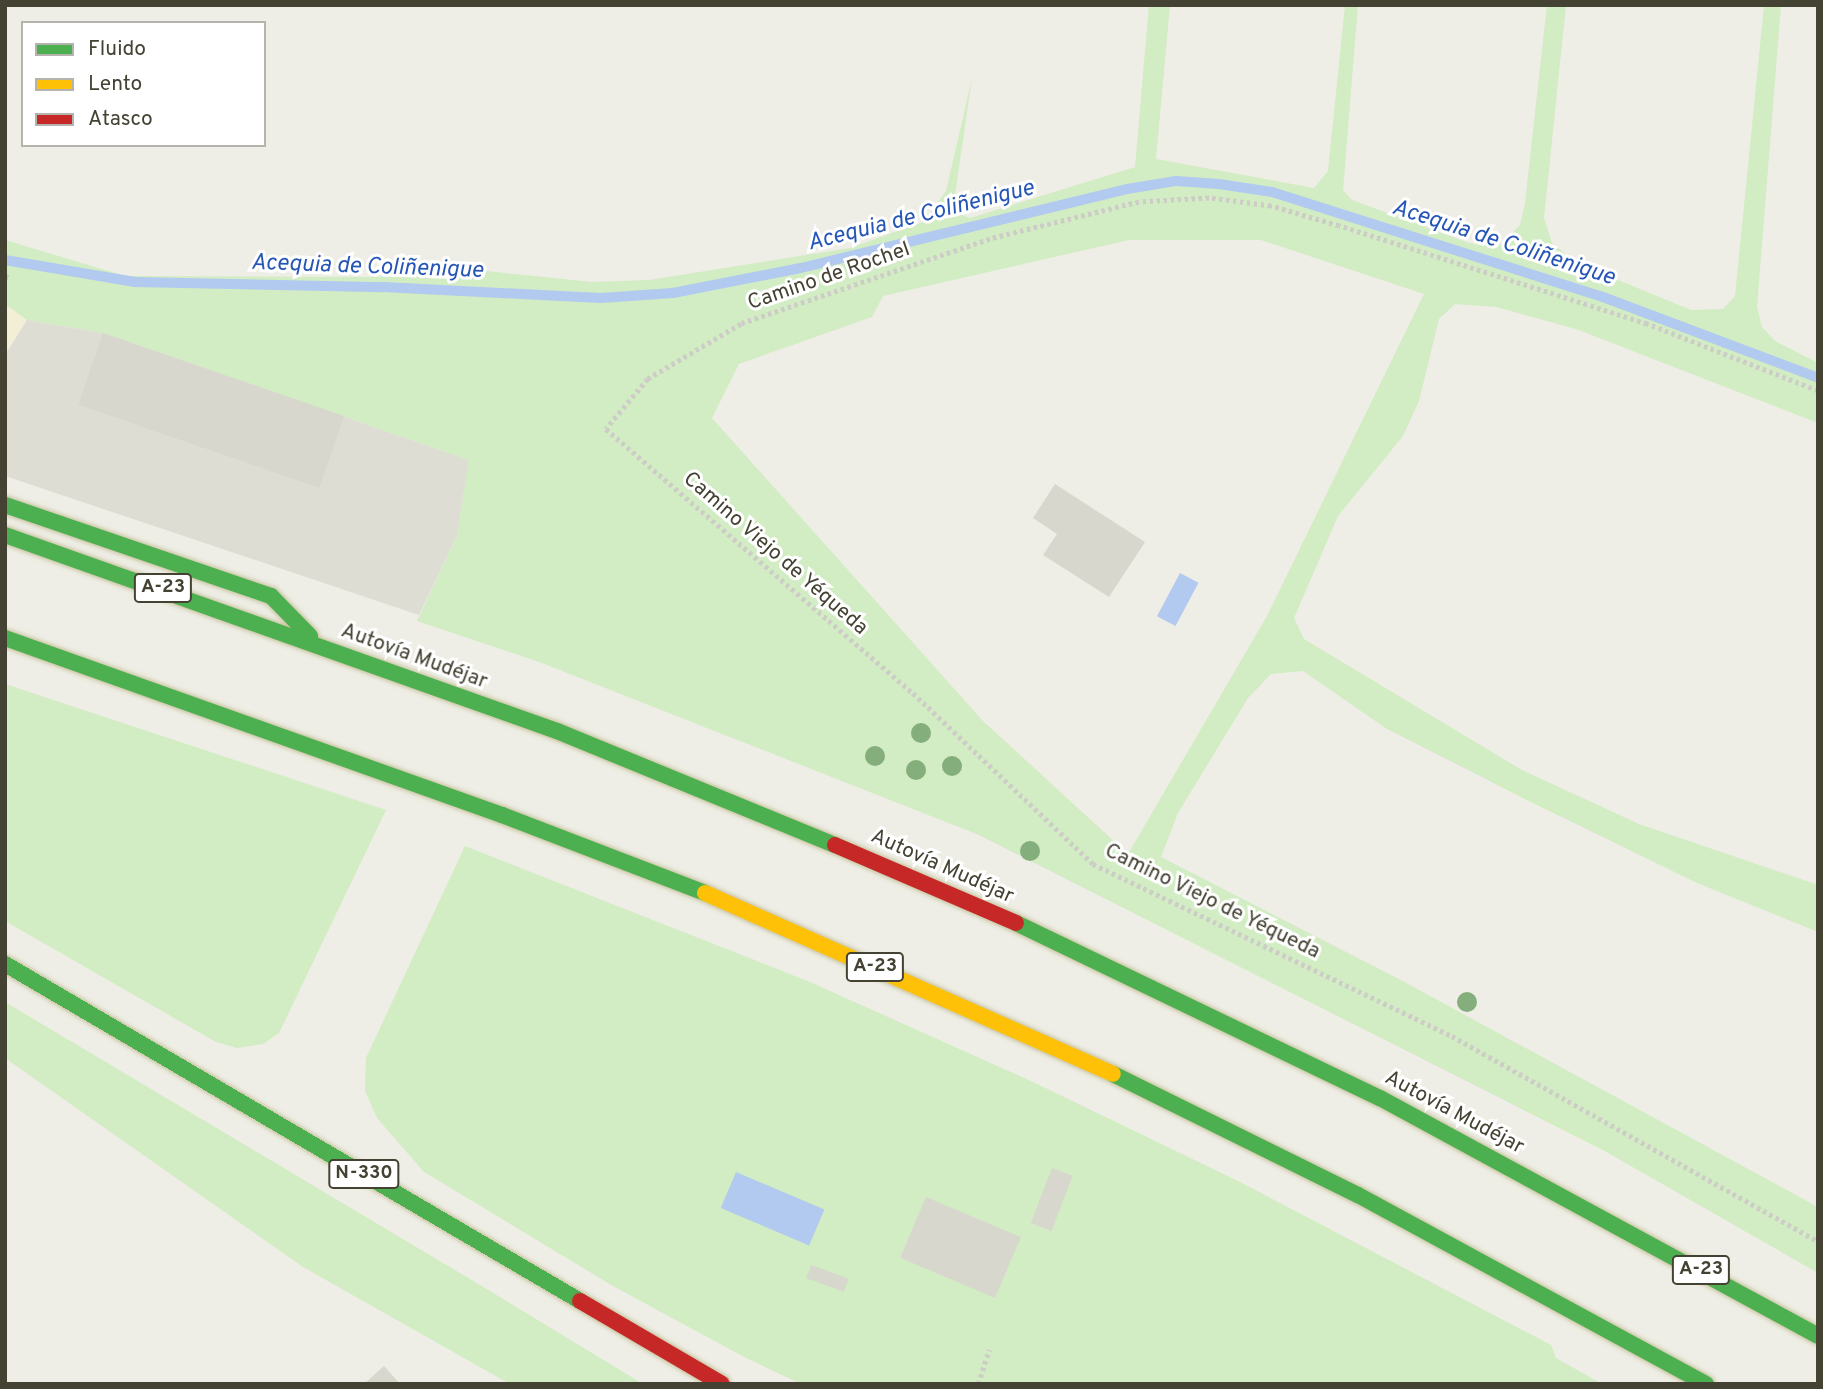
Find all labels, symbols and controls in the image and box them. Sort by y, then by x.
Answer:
legend [21,21,266,147]
text: Fluido [88,36,146,63]
text: Lento [88,71,142,98]
text: Atasco [88,106,153,133]
water label: Acequia de Coliñenigue [805,175,1037,259]
water label: Acequia de Coliñenigue [1388,195,1618,293]
street label: Camino de Rochel [745,237,913,317]
water label: Acequia de Coliñenigue [250,250,484,286]
street label: Camino Viejo de Yéqueda [677,466,873,642]
road number: A-23 [133,572,193,604]
street label: Autovía Mudéjar [337,619,491,695]
street label: Autovía Mudéjar [867,824,1017,910]
street label: Camino Viejo de Yéqueda [1100,839,1324,965]
road number: A-23 [845,951,905,982]
street label: Autovía Mudéjar [1380,1066,1528,1160]
road number: N-330 [327,1158,401,1190]
road number: A-23 [1671,1254,1731,1286]

